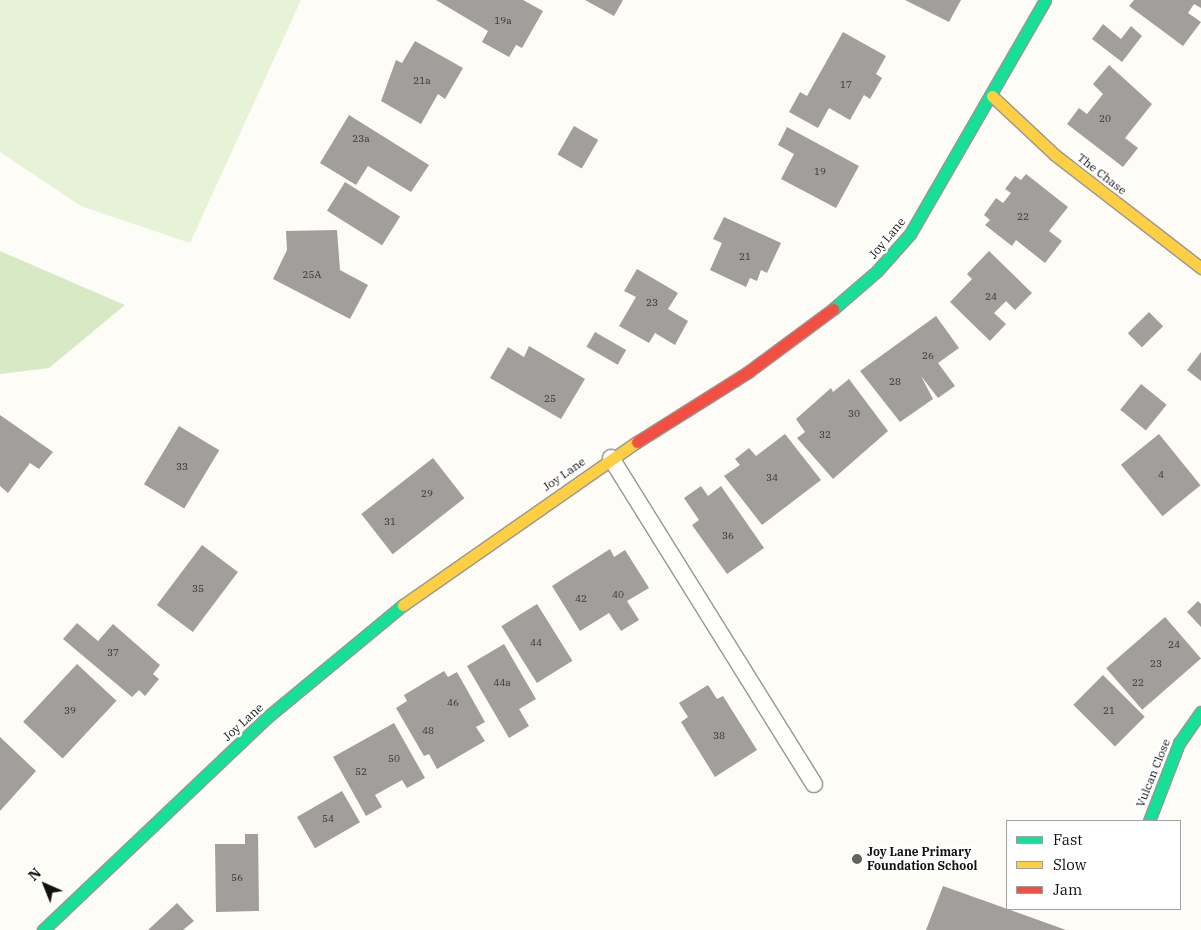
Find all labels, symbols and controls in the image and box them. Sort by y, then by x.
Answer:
house number: 19a [494,15,512,27]
house number: 21a [413,75,431,87]
house number: 17 [840,79,852,91]
house number: 20 [1099,113,1111,125]
house number: 23a [352,133,370,145]
street label: The Chase [1074,150,1130,198]
house number: 19 [814,166,826,178]
house number: 22 [1017,211,1029,223]
street label: Joy Lane [866,215,908,261]
house number: 21 [739,251,751,263]
house number: 25A [303,269,321,281]
house number: 24 [985,291,997,303]
house number: 23 [646,297,658,309]
house number: 26 [922,350,934,362]
house number: 28 [889,376,901,388]
house number: 25 [544,393,556,405]
house number: 30 [848,408,860,420]
house number: 32 [819,429,831,441]
street label: Joy Lane [540,454,588,494]
house number: 33 [176,461,188,473]
house number: 4 [1158,469,1164,481]
house number: 34 [766,472,778,484]
house number: 29 [421,488,433,500]
house number: 31 [384,516,396,528]
house number: 36 [722,530,734,542]
house number: 35 [192,583,204,595]
house number: 40 [612,589,624,601]
house number: 42 [575,593,587,605]
house number: 44 [530,637,542,649]
house number: 24 [1168,639,1180,651]
house number: 37 [107,647,119,659]
house number: 23 [1150,658,1162,670]
house number: 44a [493,677,511,689]
house number: 22 [1132,677,1144,689]
house number: 46 [447,697,459,709]
street label: Joy Lane [220,700,266,744]
house number: 39 [64,705,76,717]
house number: 21 [1103,705,1115,717]
house number: 48 [422,725,434,737]
house number: 38 [713,730,725,742]
street label: Vulcan Close [1133,737,1173,809]
house number: 50 [388,753,400,765]
house number: 52 [355,766,367,778]
house number: 54 [322,813,334,825]
legend [1006,820,1181,910]
text: Fast [1053,830,1083,849]
place label: Joy Lane Primary Foundation School [867,845,977,873]
marker: Joy Lane Primary Foundation School [851,853,863,865]
text: Slow [1053,855,1086,874]
north arrow [20,860,70,910]
text: N [24,864,45,885]
house number: 56 [231,872,243,884]
text: Jam [1053,880,1082,899]

